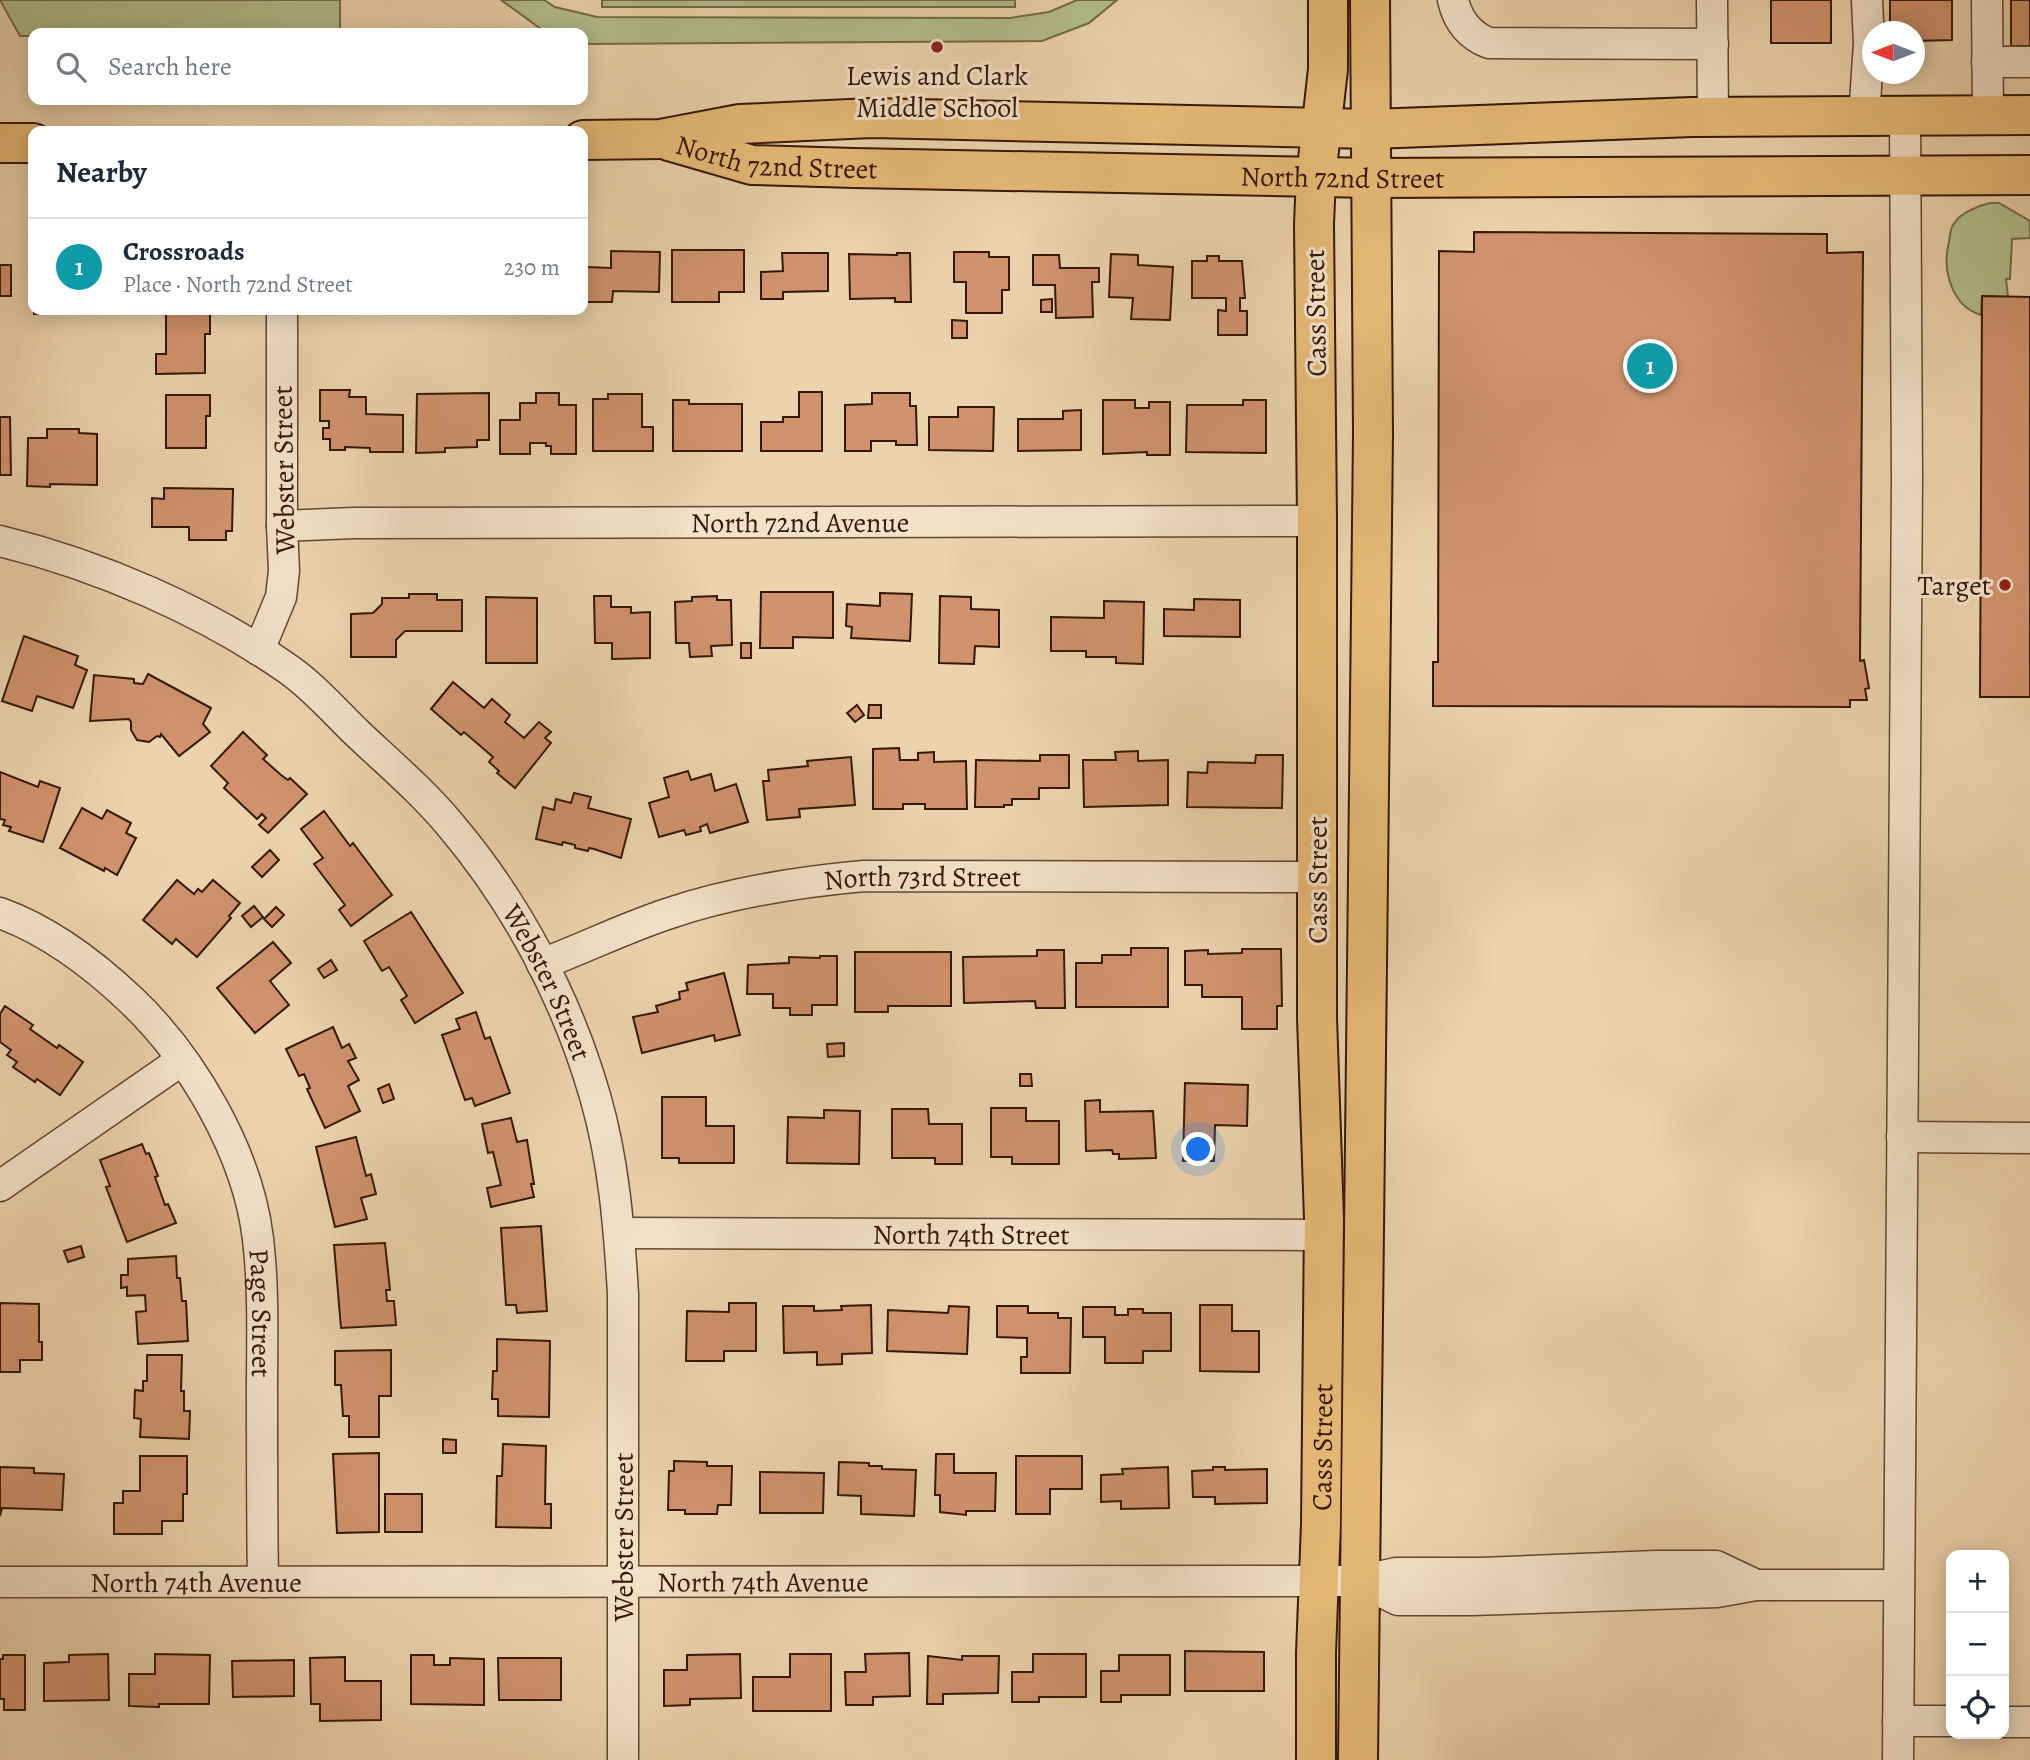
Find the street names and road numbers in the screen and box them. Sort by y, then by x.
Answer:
street label: North 72nd Street [671,126,878,188]
street label: North 72nd Street [1240,157,1445,198]
street label: Cass Street [1296,249,1336,377]
street label: Webster Street [264,385,304,556]
street label: North 72nd Avenue [691,504,909,542]
street label: Cass Street [1299,816,1337,944]
street label: North 73rd Street [822,858,1021,900]
street label: Webster Street [493,896,600,1065]
street label: North 74th Street [872,1216,1070,1254]
street label: Page Street [239,1247,280,1378]
street label: Cass Street [1303,1383,1342,1511]
street label: Webster Street [605,1453,643,1622]
street label: North 74th Avenue [657,1563,869,1602]
street label: North 74th Avenue [90,1564,302,1602]

